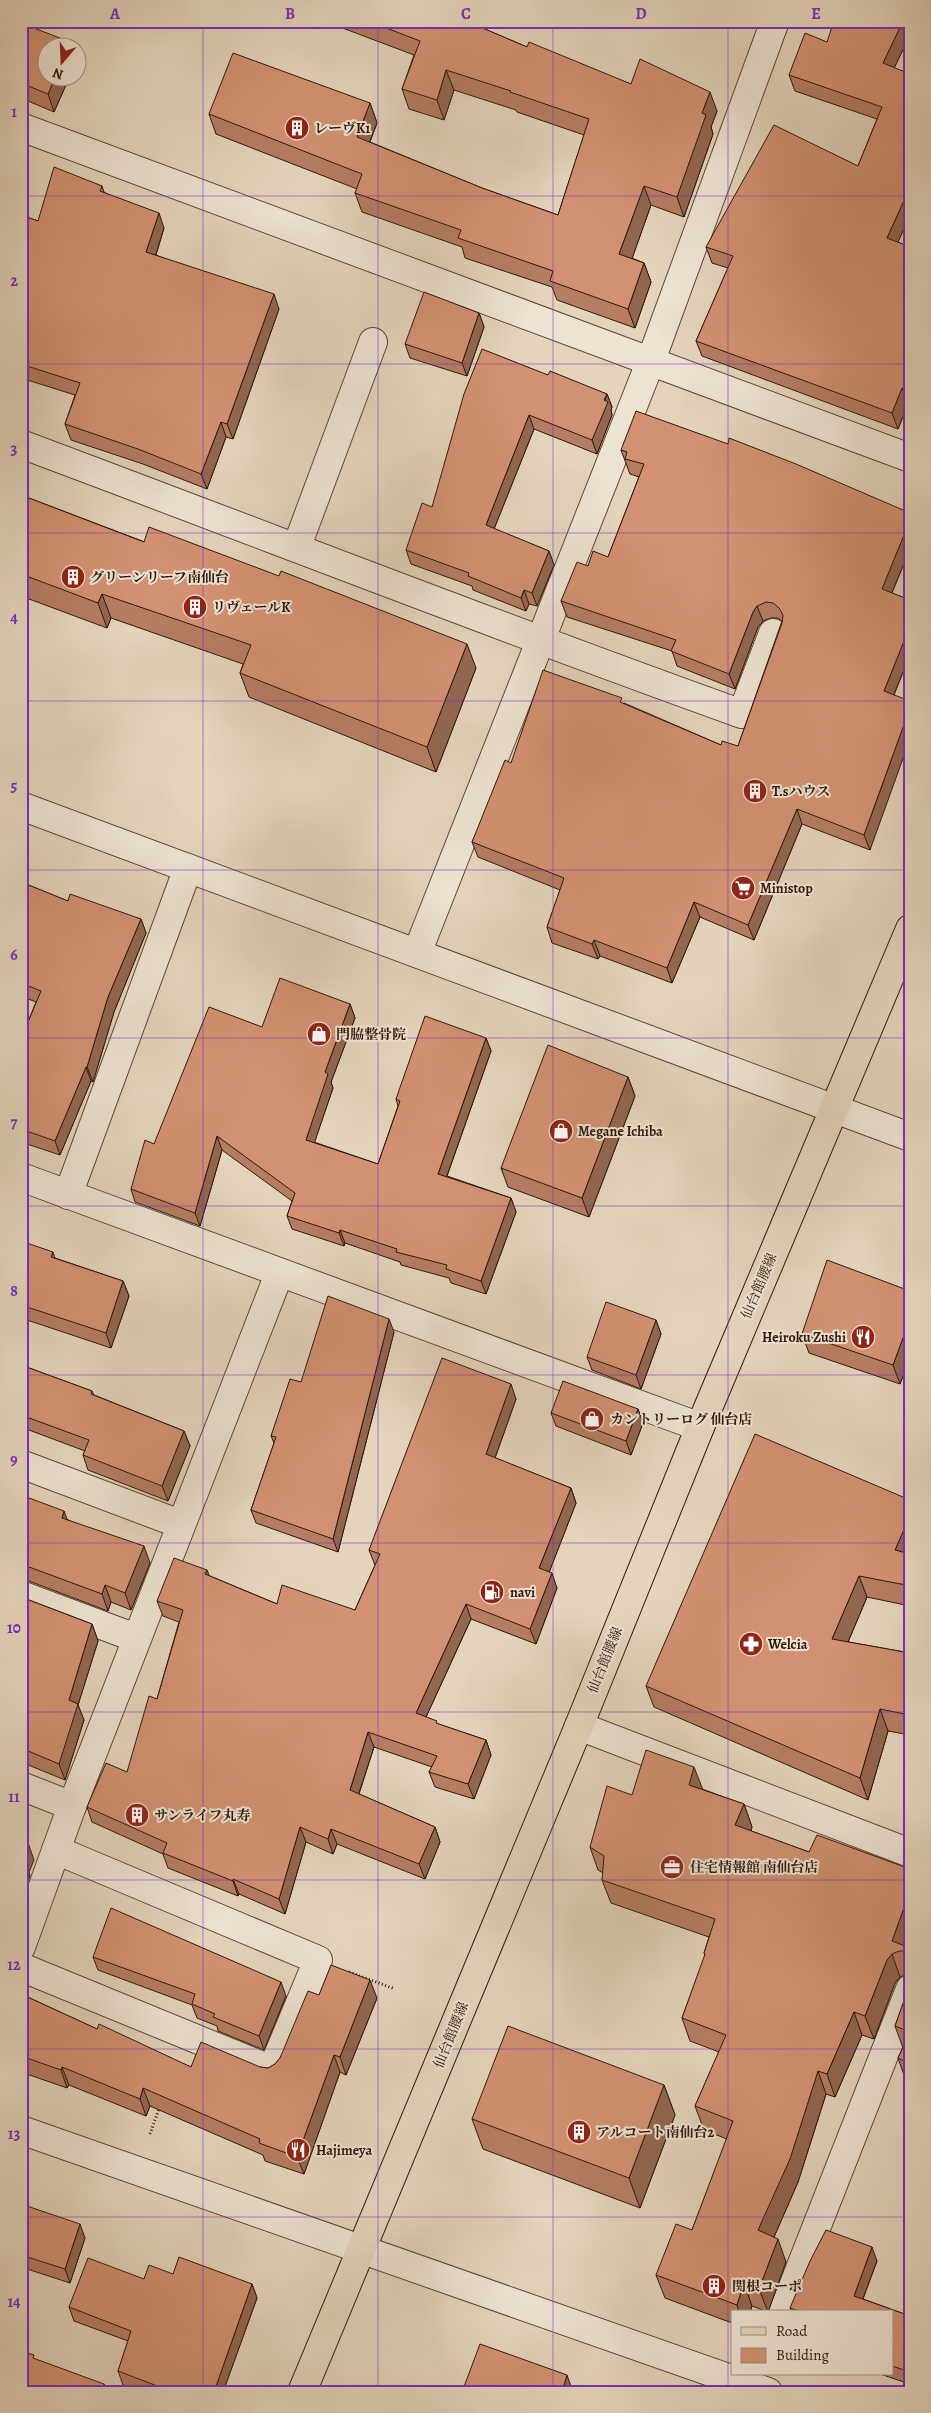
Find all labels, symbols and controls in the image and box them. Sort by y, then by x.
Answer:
text: A [109,3,121,25]
text: B [285,3,295,25]
text: C [461,3,471,25]
text: D [635,3,647,25]
text: E [811,3,821,25]
north arrow [38,38,88,88]
text: N [50,63,66,84]
text: 1 [11,101,17,123]
building icon: レーヴK1 [284,115,310,141]
place label: レーヴK1 [314,119,370,138]
text: 2 [10,270,18,292]
text: 3 [11,438,18,460]
building icon: グリーンリーフ南仙台 [60,564,86,590]
place label: グリーンリーフ南仙台 [90,568,229,587]
building icon: リヴェールK [182,594,208,620]
place label: リヴェールK [212,598,291,617]
text: 4 [10,607,18,629]
text: 5 [11,775,18,797]
building icon: T.sハウス [742,778,768,804]
place label: T.sハウス [772,782,830,801]
supermarket icon: Ministop [730,875,756,901]
place label: Ministop [760,879,813,898]
text: 6 [10,944,18,966]
shop icon: 門脇整骨院 [306,1021,332,1047]
place label: 門脇整骨院 [336,1025,406,1044]
text: 7 [11,1112,18,1134]
shop icon: Megane Ichiba [548,1118,574,1144]
place label: Megane Ichiba [578,1122,663,1141]
street label: 仙台館腰線 [737,1250,781,1322]
text: 8 [10,1280,18,1302]
restaurant icon: Heiroku Zushi [850,1324,876,1350]
place label: Heiroku Zushi [762,1328,846,1347]
shop icon: カントリーログ 仙台店 [579,1406,605,1432]
place label: カントリーログ 仙台店 [610,1410,752,1429]
text: 9 [10,1449,18,1471]
fuel station icon: navi [479,1579,505,1605]
place label: navi [510,1583,535,1602]
text: 10 [7,1617,21,1639]
street label: 仙台館腰線 [583,1624,627,1696]
pharmacy icon: Welcia [738,1631,764,1657]
place label: Welcia [767,1635,808,1654]
text: 11 [8,1786,20,1808]
building icon: サンライフ丸寿 [124,1802,150,1828]
place label: サンライフ丸寿 [154,1806,250,1825]
office icon: 住宅情報館 南仙台店 [659,1854,685,1880]
place label: 住宅情報館 南仙台店 [690,1858,818,1877]
text: 12 [7,1954,21,1976]
street label: 仙台館腰線 [429,1999,473,2071]
building icon: アルコート南仙台2 [566,2119,592,2145]
text: 13 [8,2123,20,2145]
place label: アルコート南仙台2 [596,2123,714,2142]
restaurant icon: Hajimeya [285,2137,311,2163]
place label: Hajimeya [316,2141,372,2160]
building icon: 関根コーポ [701,2273,727,2299]
place label: 関根コーポ [732,2277,802,2296]
text: 14 [7,2291,21,2313]
legend [731,2310,894,2376]
text: Road [776,2321,808,2341]
text: Building [776,2345,829,2365]

